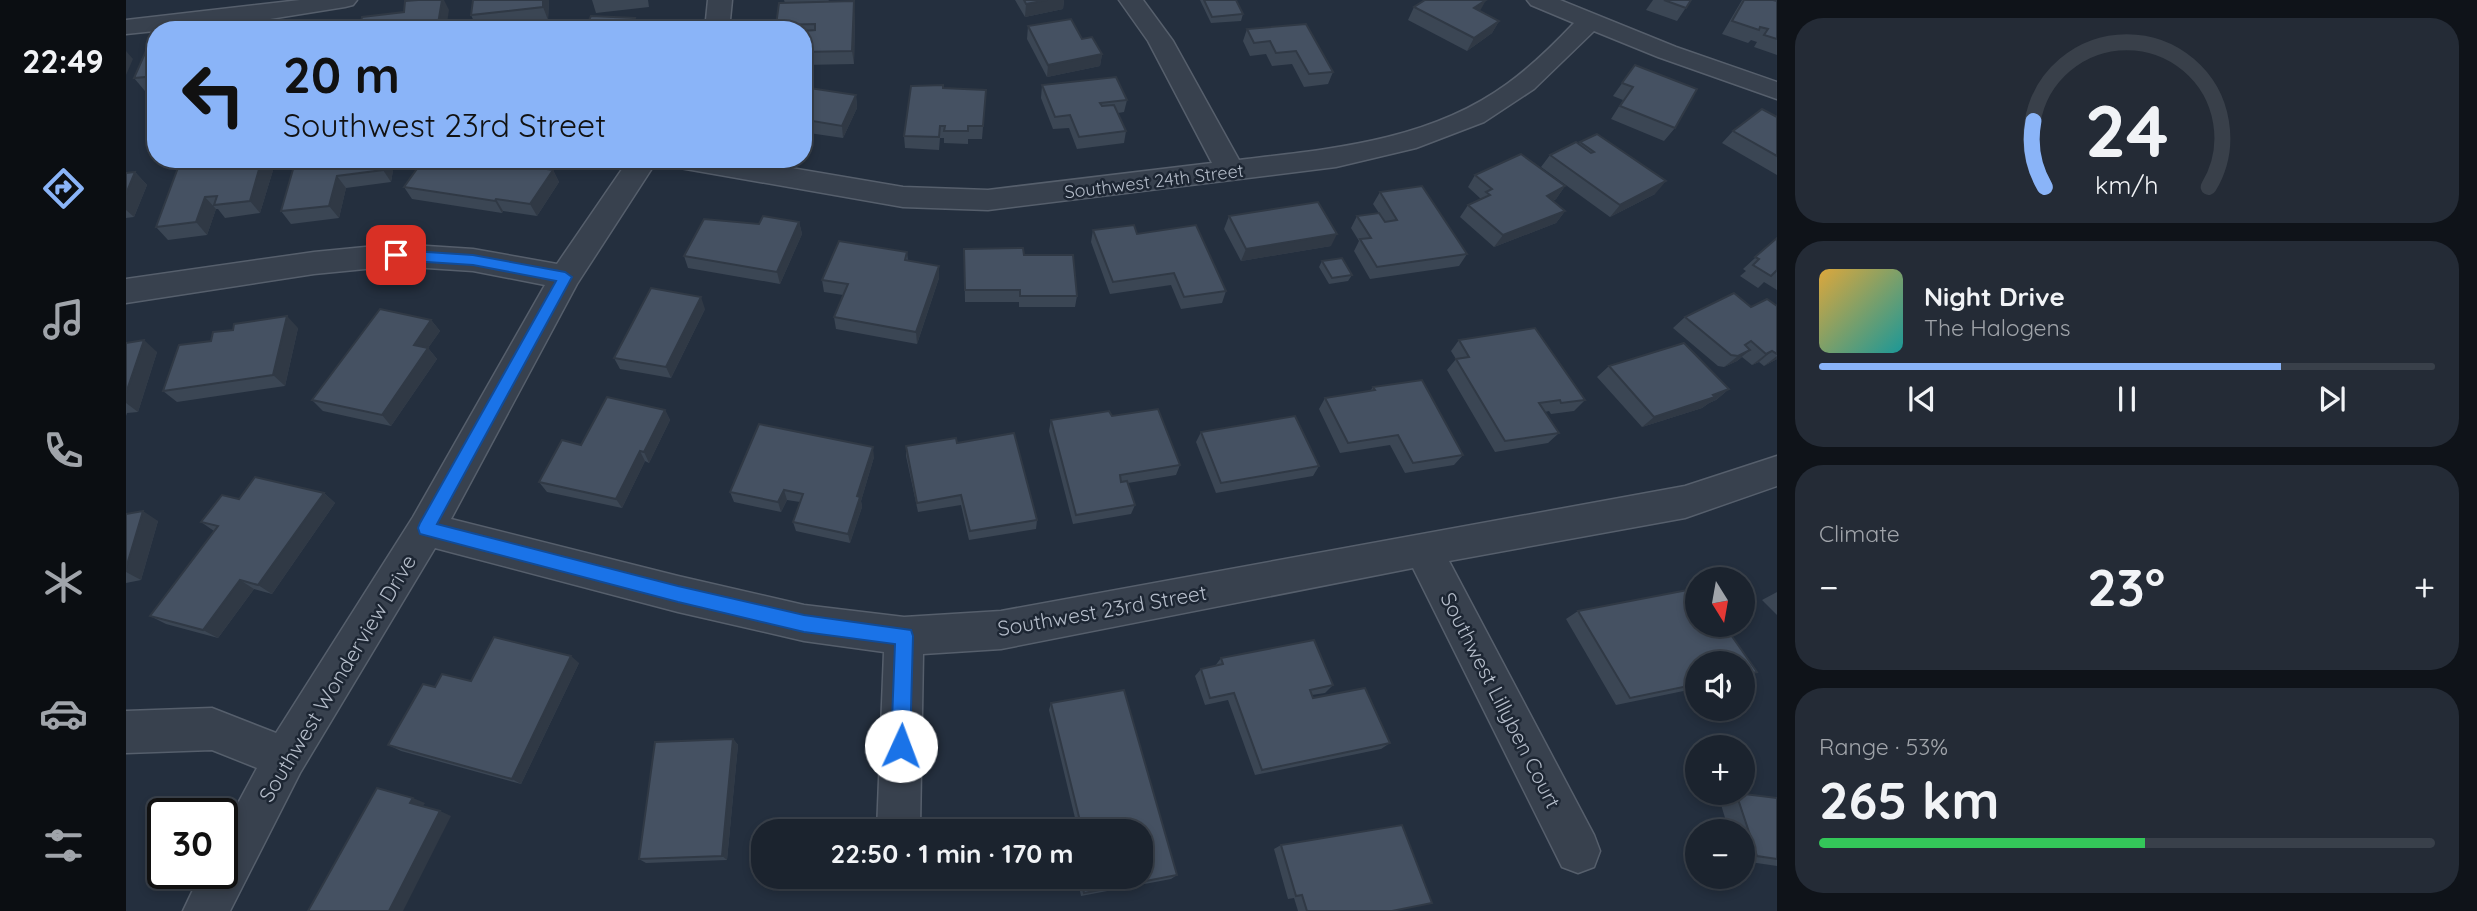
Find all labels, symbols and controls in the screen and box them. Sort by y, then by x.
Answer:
text: 22:49 [22,41,104,81]
text: 20 m [283,44,400,105]
icon: left [168,49,259,140]
text: 24 [2085,84,2169,175]
text: Southwest 23rd Street [283,105,606,145]
street label: Southwest 24th Street [1063,159,1245,203]
icon: directions [39,164,88,213]
text: km/h [2095,168,2159,199]
pin [366,225,426,285]
icon: arrive [377,236,415,274]
text: Night Drive [1924,280,2065,313]
icon: music [39,295,88,344]
text: The Halogens [1924,313,2071,342]
icon: previous [1903,380,1941,418]
icon: pause [2108,380,2146,418]
icon: next [2313,380,2351,418]
icon: phone [39,426,88,475]
text: Climate [1819,519,1900,548]
street label: Southwest Wonderview Drive [253,550,421,806]
text: 23° [2087,554,2165,619]
icon: climate [39,558,88,607]
text: − [1819,563,1839,611]
text: + [2414,563,2435,611]
north arrow [1685,567,1755,637]
map controls [1685,567,1755,889]
street label: Southwest 23rd Street [995,579,1209,641]
street label: Southwest Lillyben Court [1435,588,1567,812]
button: sound [1685,651,1755,721]
icon: car [39,689,88,738]
position arrow [864,709,938,783]
text: Range · 53% [1819,732,1948,761]
button: + [1685,735,1755,805]
text: 265 km [1819,767,1999,832]
speed limit sign: 30 [147,798,238,889]
button: − [1685,819,1755,889]
icon: filters [39,821,88,870]
text: 22:50 · 1 min · 170 m [831,837,1073,870]

